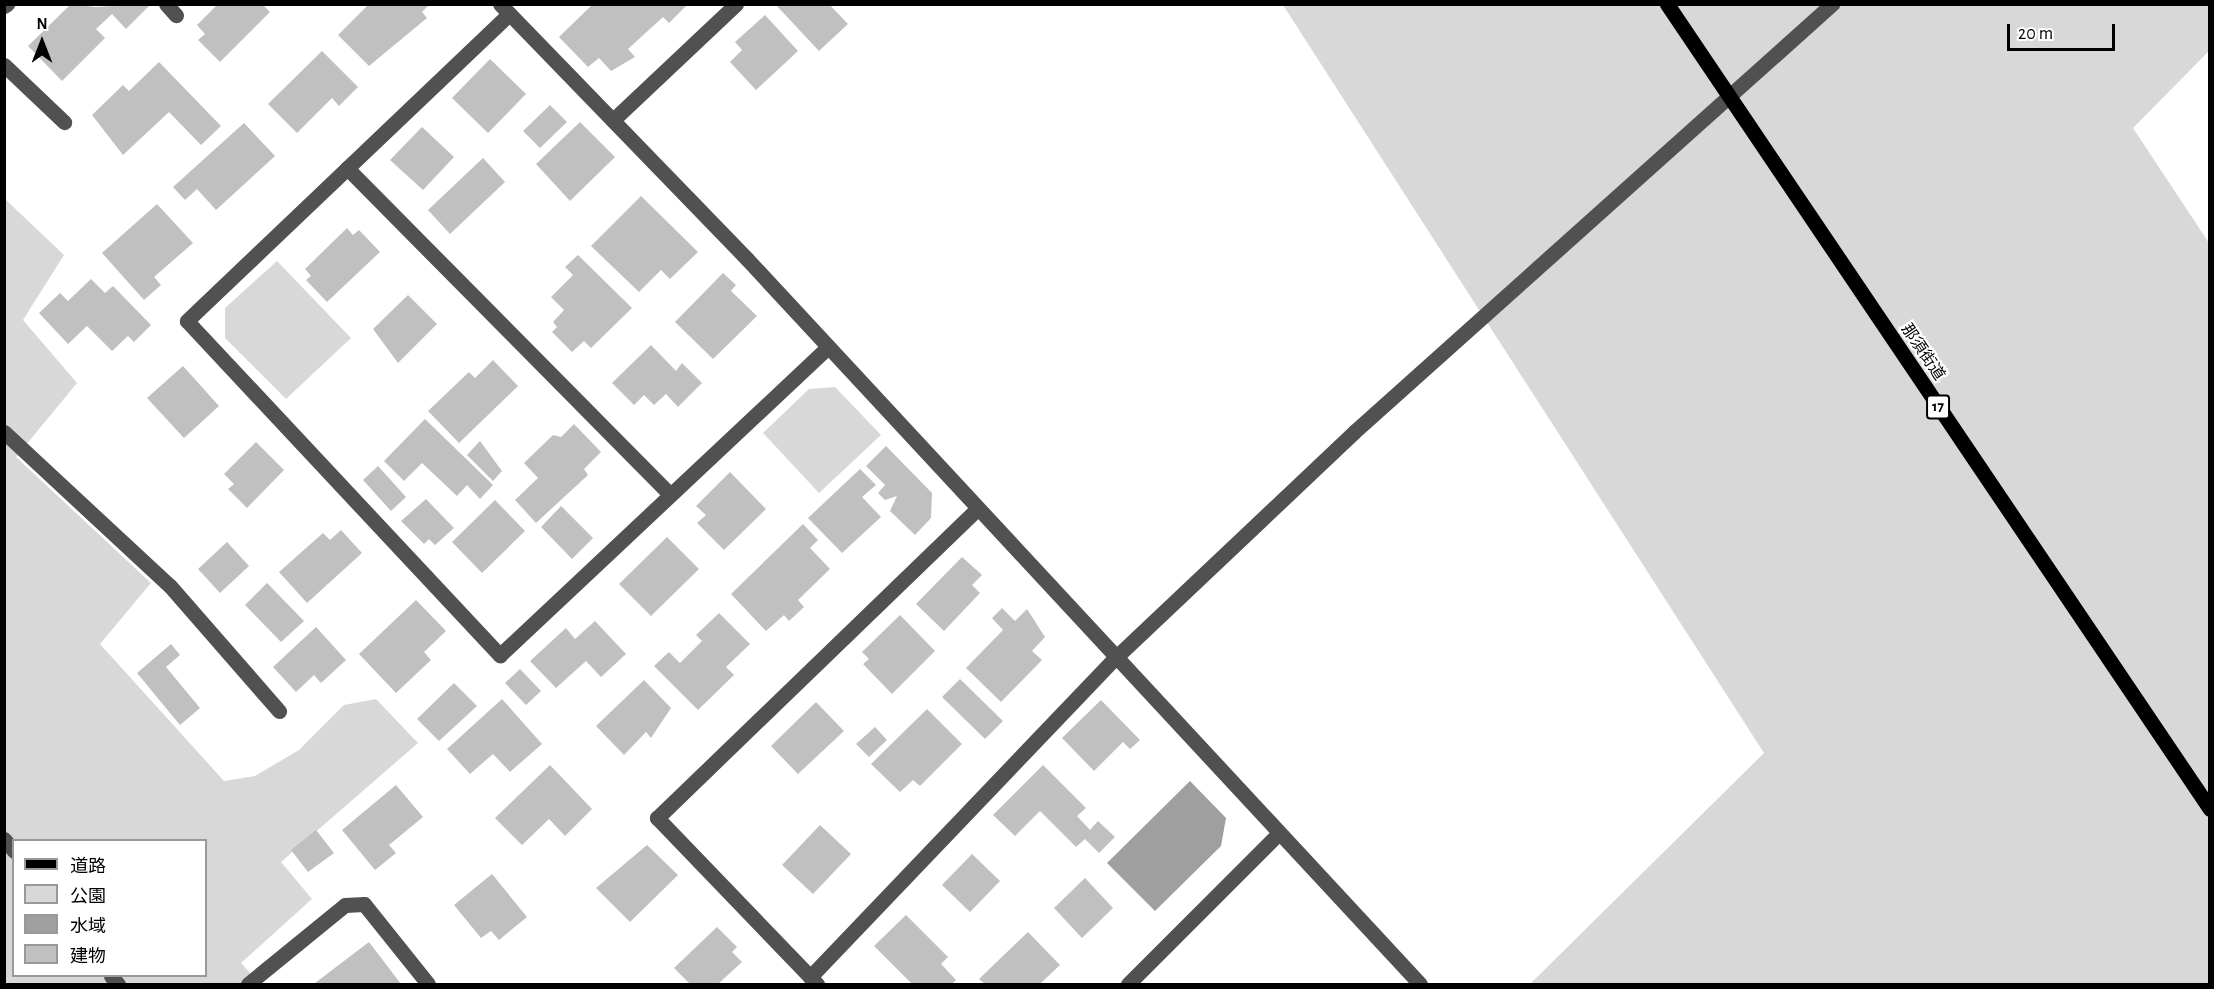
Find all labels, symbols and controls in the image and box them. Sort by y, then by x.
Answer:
north arrow [12,12,72,72]
scale bar [2010,12,2118,50]
text: N [36,16,48,32]
text: 20 m [2018,25,2053,43]
street label: 那須街道 [1897,320,1949,384]
road number: 17 [1926,395,1950,419]
legend [12,839,207,977]
text: 道路 [70,858,106,876]
text: 公園 [70,888,106,906]
text: 水域 [70,918,106,936]
text: 建物 [70,948,106,966]

